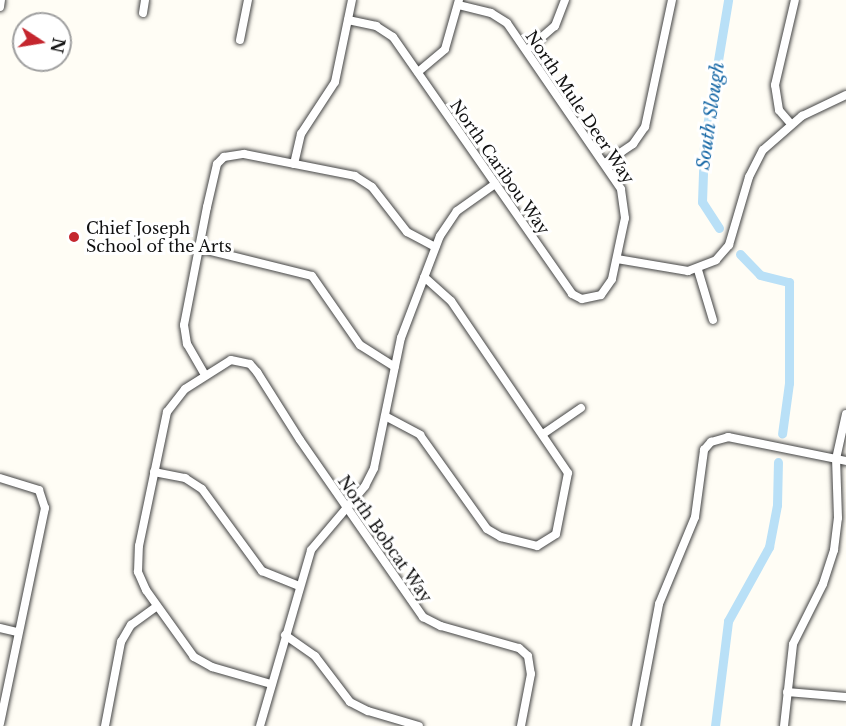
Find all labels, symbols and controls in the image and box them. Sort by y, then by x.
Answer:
north arrow [12,12,72,72]
street label: North Mule Deer Way [521,26,639,188]
text: N [46,36,69,55]
water label: South Slough [693,61,729,171]
street label: North Caribou Way [446,96,554,238]
place label: Chief Joseph School of the Arts [86,218,232,256]
marker: Chief Joseph School of the Arts [67,230,81,244]
street label: North Bobcat Way [334,472,436,606]

